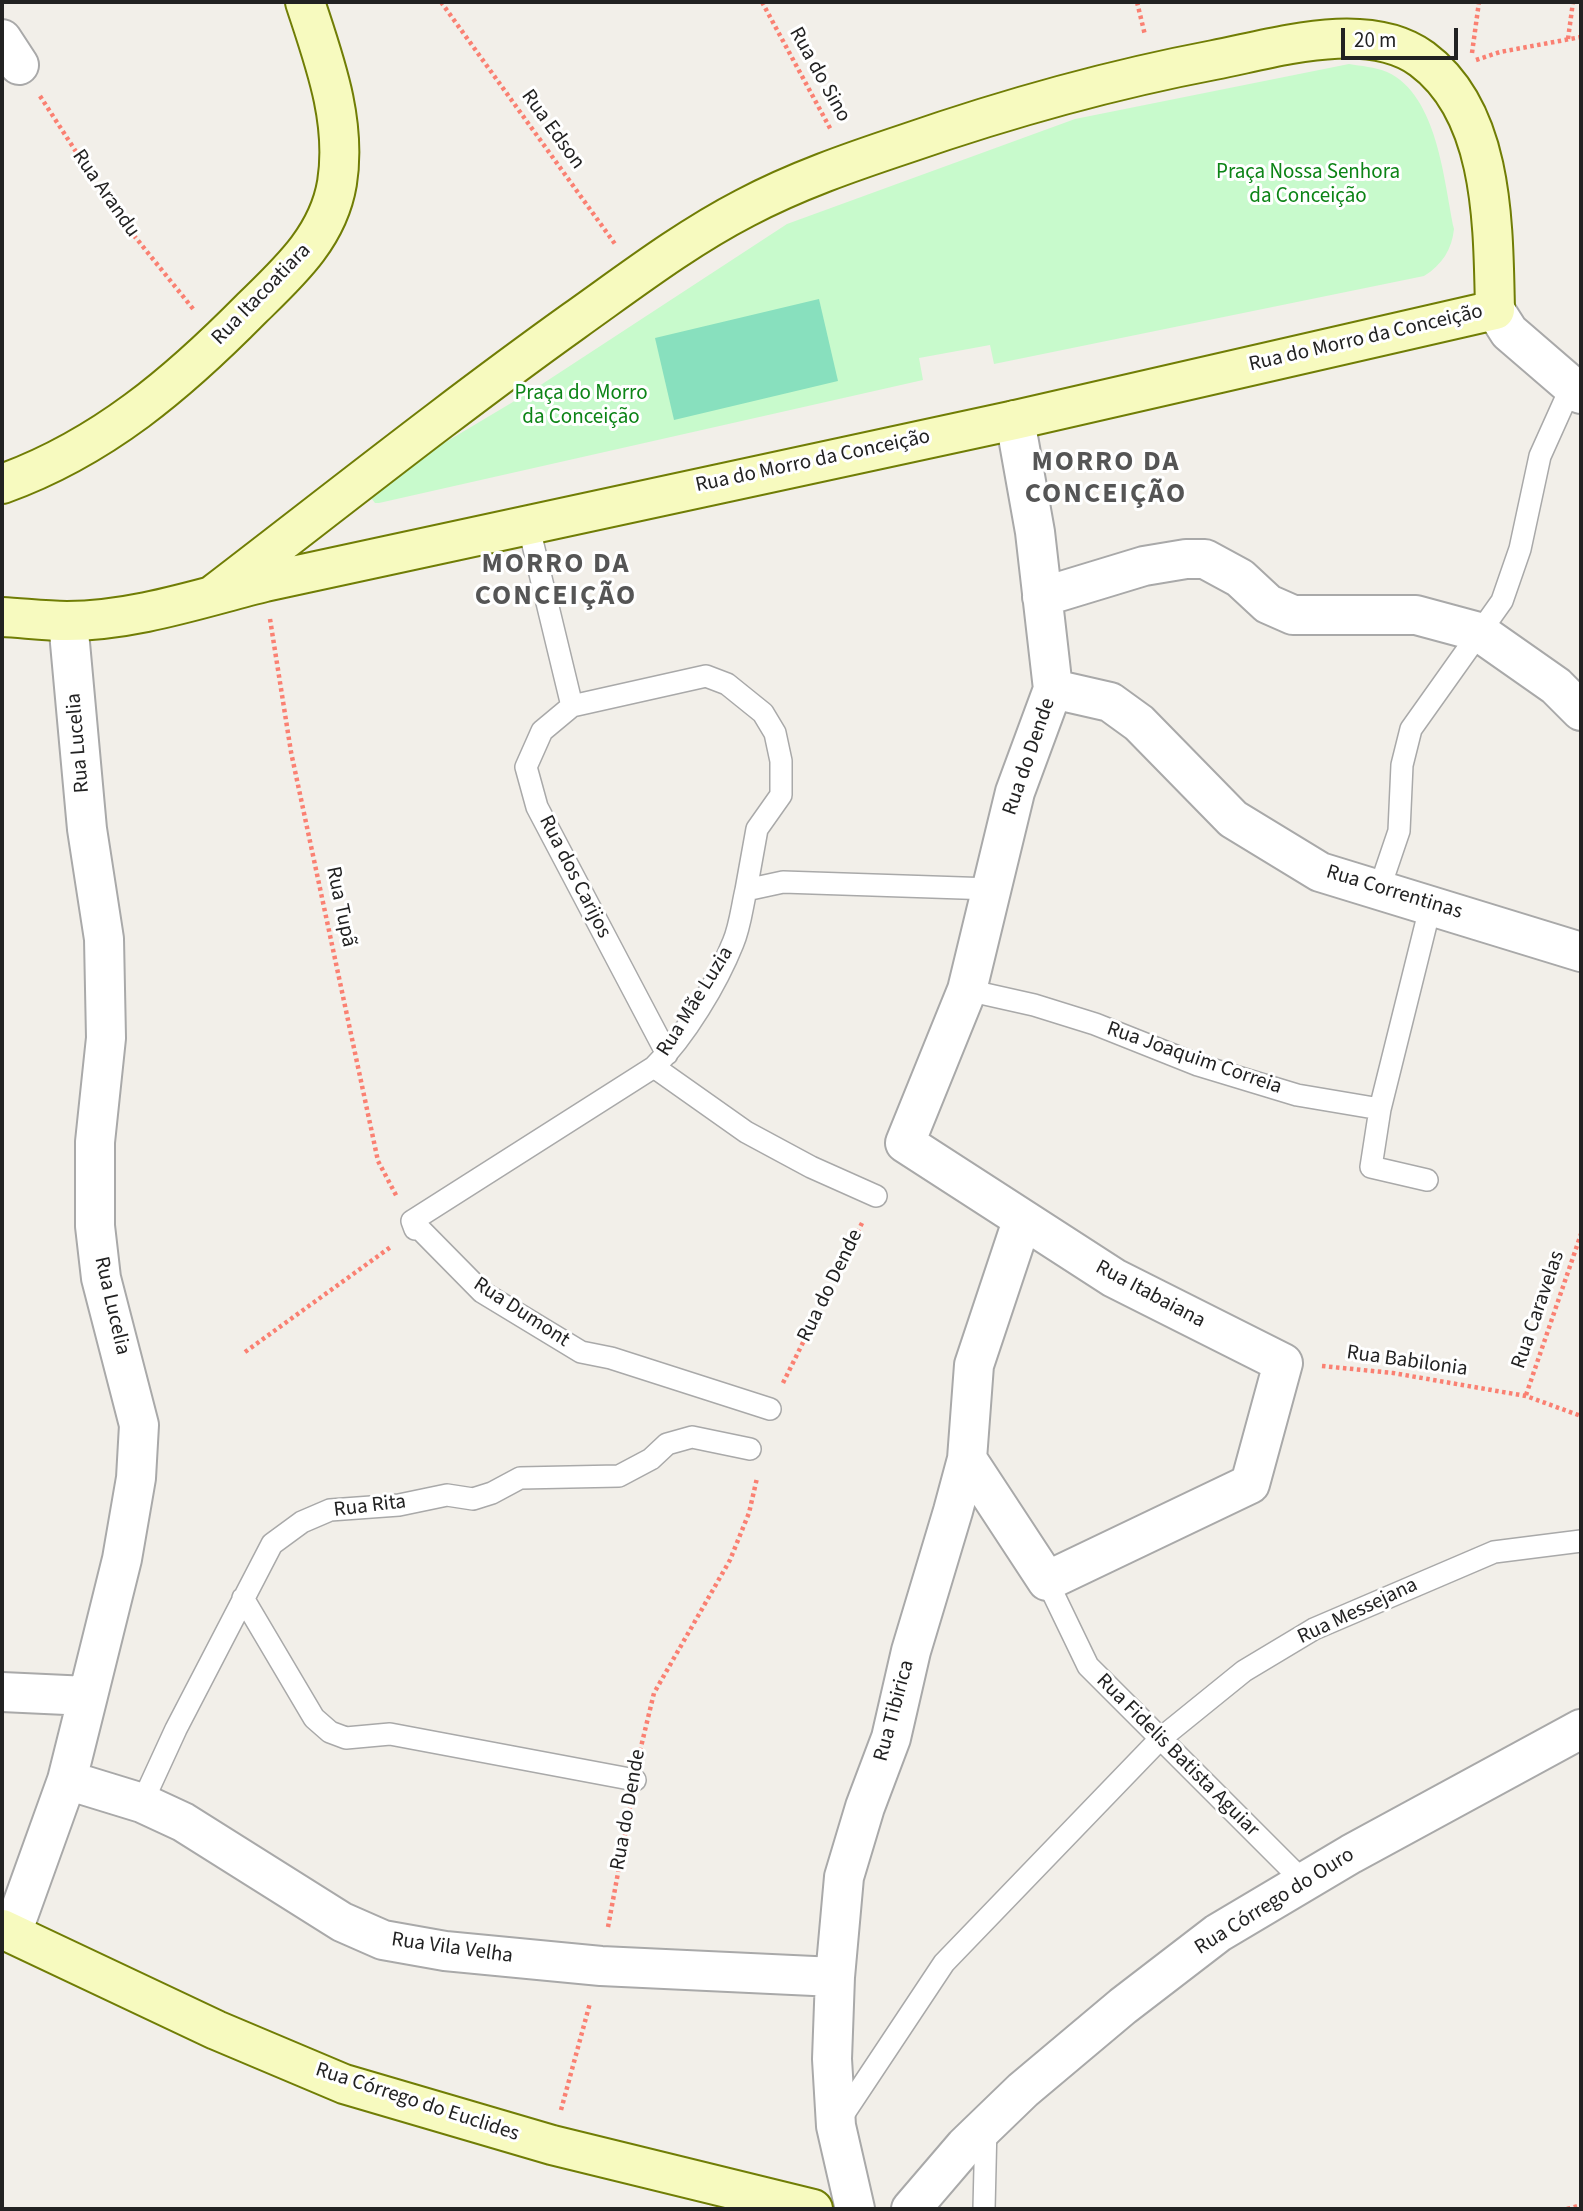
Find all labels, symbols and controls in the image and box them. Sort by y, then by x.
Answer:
scale bar [1345,14,1462,58]
street label: Rua do Sino [783,23,855,127]
text: 20 m [1354,25,1396,55]
street label: Rua Edson [515,85,589,175]
street label: Rua Arandu [66,145,144,243]
park label: Praça Nossa Senhora da Conceição [1216,160,1400,210]
street label: Rua Itacoatiara [207,239,317,351]
street label: Rua do Morro da Conceição [1247,300,1485,378]
park label: Praça do Morro da Conceição [514,381,648,431]
street label: Rua do Morro da Conceição [693,425,933,499]
district label: MORRO DA CONCEIÇÃO [1026,447,1186,513]
district label: MORRO DA CONCEIÇÃO [476,549,636,615]
street label: Rua Lucelia [62,692,96,794]
street label: Rua do Dende [998,695,1062,819]
street label: Rua dos Carijos [532,811,616,943]
street label: Rua Correntinas [1323,860,1465,926]
street label: Rua Tupã [319,864,361,950]
street label: Rua Mãe Luzia [652,942,740,1062]
street label: Rua Joaquim Correia [1103,1017,1285,1101]
street label: Rua do Dende [793,1226,869,1346]
street label: Rua Caravelas [1507,1248,1571,1372]
street label: Rua Lucelia [87,1254,135,1358]
street label: Rua Itabaiana [1091,1256,1209,1334]
street label: Rua Dumont [468,1273,574,1353]
street label: Rua Babilonia [1345,1341,1469,1383]
street label: Rua Rita [332,1490,408,1524]
street label: Rua Messejana [1294,1573,1422,1651]
street label: Rua Tibirica [869,1658,921,1764]
street label: Rua Fidelis Batista Aguiar [1090,1669,1264,1843]
street label: Rua do Dende [606,1748,652,1872]
street label: Rua Córrego do Ouro [1191,1843,1359,1961]
street label: Rua Vila Velha [390,1928,514,1970]
street label: Rua Córrego do Euclides [312,2058,522,2148]

